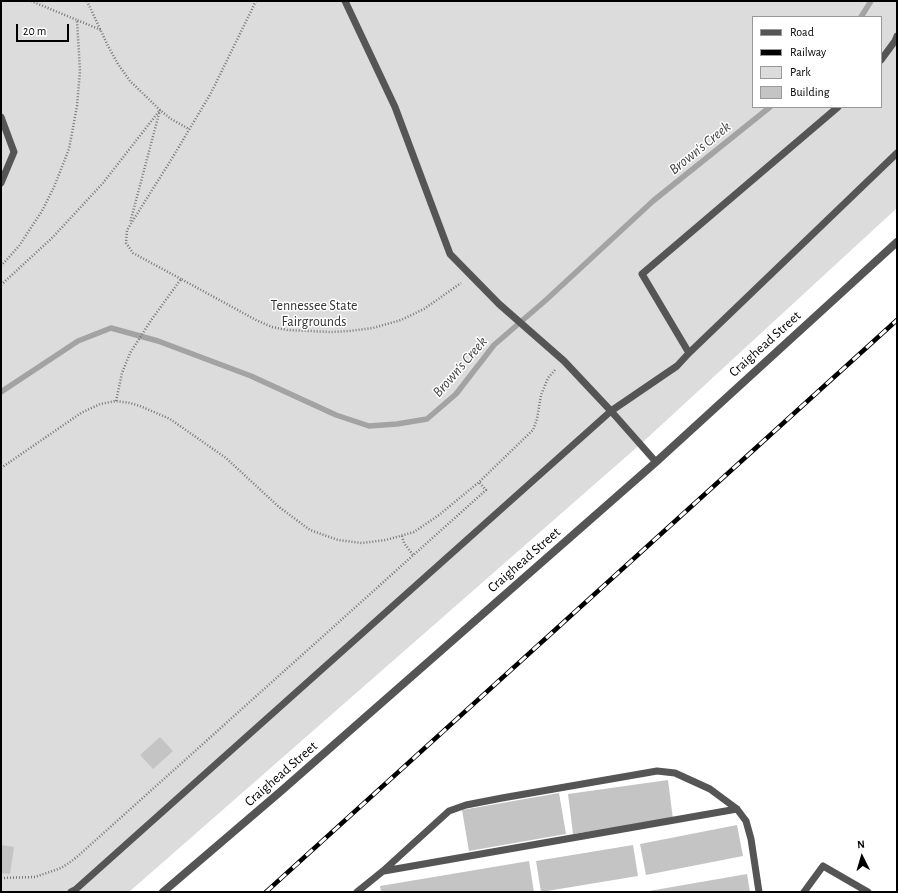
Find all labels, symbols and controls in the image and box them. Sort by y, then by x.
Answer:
scale bar [18,16,71,42]
legend [752,16,882,108]
text: 20 m [23,25,46,37]
text: Road [790,26,814,38]
text: Railway [790,46,826,58]
text: Park [790,66,811,78]
text: Building [790,86,830,98]
water label: Brown's Creek [665,118,735,178]
park label: Tennessee State Fairgrounds [271,298,357,330]
street label: Craighead Street [726,307,804,381]
water label: Brown's Creek [429,333,491,401]
street label: Craighead Street [484,524,564,596]
street label: Craighead Street [241,738,321,810]
north arrow [842,837,882,877]
text: N [857,839,865,850]

